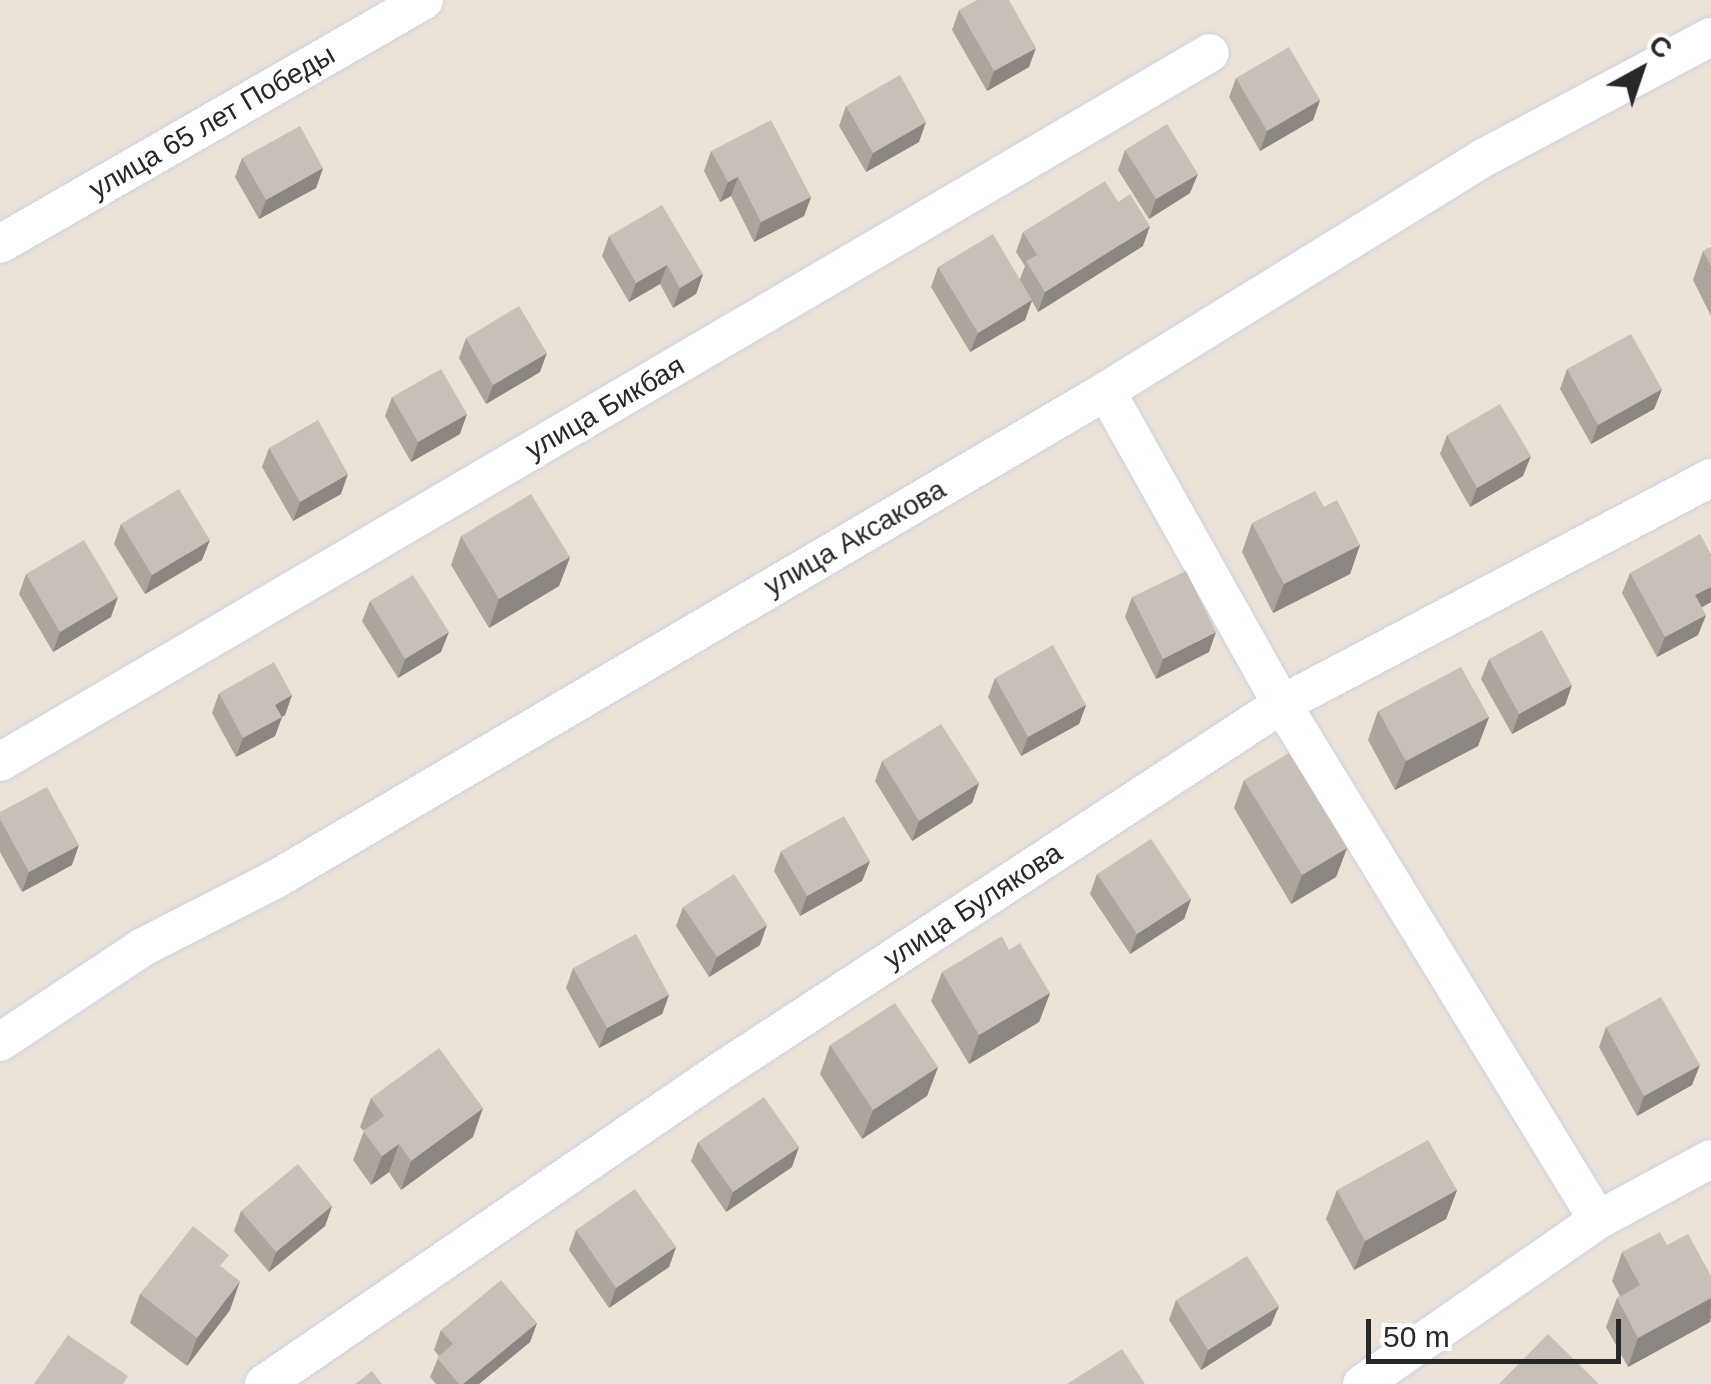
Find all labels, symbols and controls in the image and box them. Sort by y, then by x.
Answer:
north arrow [1591,20,1691,120]
text: С [1643,28,1678,65]
street label: улица 65 лет Победы [83,38,341,206]
street label: улица Бикбая [520,349,690,467]
street label: улица Аксакова [758,472,952,604]
street label: улица Булякова [878,836,1068,976]
scale bar [1371,1299,1626,1361]
text: 50 m [1383,1320,1450,1353]

